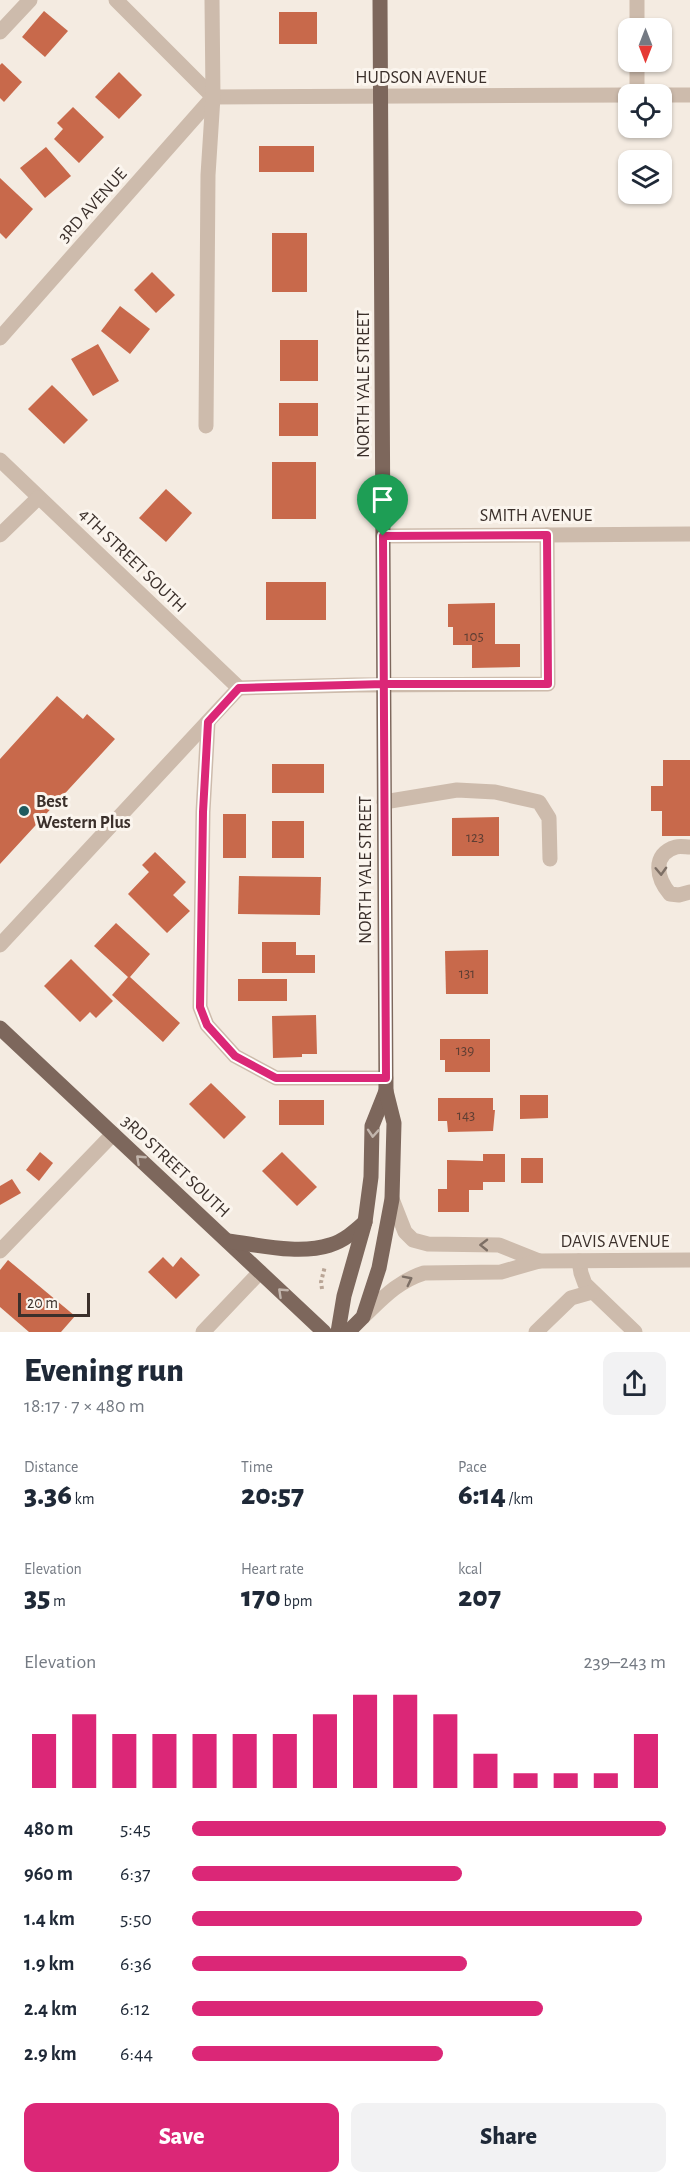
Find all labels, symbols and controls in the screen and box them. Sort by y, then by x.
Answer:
north arrow [618,18,672,72]
map controls [618,18,672,204]
street label: HUDSON AVENUE [355,69,487,87]
button: locate [618,84,672,138]
button: layers [618,150,672,204]
street label: 3RD AVENUE [55,165,131,246]
street label: NORTH YALE STREET [355,310,373,458]
pin [357,474,408,536]
icon: arrive [366,483,399,516]
street label: 4TH STREET SOUTH [75,505,189,616]
street label: SMITH AVENUE [480,507,593,525]
house number: 105 [464,629,484,644]
place label: Best Western Plus [36,793,131,832]
street label: NORTH YALE STREET [357,796,375,944]
marker: Best Western Plus [17,804,31,818]
house number: 123 [466,830,484,845]
one-way arrow [654,867,667,876]
house number: 131 [459,966,475,981]
house number: 139 [456,1043,474,1058]
house number: 143 [457,1108,475,1123]
street label: 3RD STREET SOUTH [118,1112,233,1221]
one-way arrow [366,1129,379,1138]
one-way arrow [136,1155,147,1166]
street label: DAVIS AVENUE [561,1233,670,1251]
one-way arrow [479,1239,488,1251]
one-way arrow [402,1276,412,1287]
one-way arrow [278,1288,288,1299]
scale bar [18,1290,90,1318]
text: 20 m [27,1295,58,1311]
button: share [603,1352,666,1415]
text: Evening run [24,1355,184,1388]
text: 18:17 · 7 × 480 m [24,1396,145,1416]
text: Distance [24,1459,78,1475]
text: Time [241,1459,273,1475]
text: Pace [458,1459,487,1475]
text: 3.36 [24,1480,72,1510]
text: 20:57 [241,1480,304,1510]
text: 6:14 [458,1480,506,1510]
text: km [72,1491,95,1507]
text: /km [506,1491,533,1507]
text: Elevation [24,1561,82,1577]
text: Heart rate [241,1561,304,1577]
text: kcal [458,1561,482,1577]
text: 35 [24,1582,50,1612]
text: 170 [241,1582,281,1612]
text: 207 [458,1582,501,1612]
text: m [50,1593,66,1609]
text: bpm [281,1593,312,1609]
text: Elevation [24,1652,96,1672]
text: 239–243 m [583,1652,666,1672]
text: 480 m [24,1819,74,1839]
text: 5:45 [120,1819,151,1839]
text: 960 m [24,1864,73,1884]
text: 6:37 [120,1864,151,1884]
text: 1.4 km [24,1909,75,1929]
text: 5:50 [120,1909,152,1929]
text: 1.9 km [24,1954,75,1974]
text: 6:36 [120,1954,152,1974]
text: 2.4 km [24,1999,77,2019]
text: 6:12 [120,1999,150,2019]
text: 2.9 km [24,2044,77,2064]
text: 6:44 [120,2044,153,2064]
button: Save [24,2103,339,2172]
button: Share [351,2103,666,2172]

